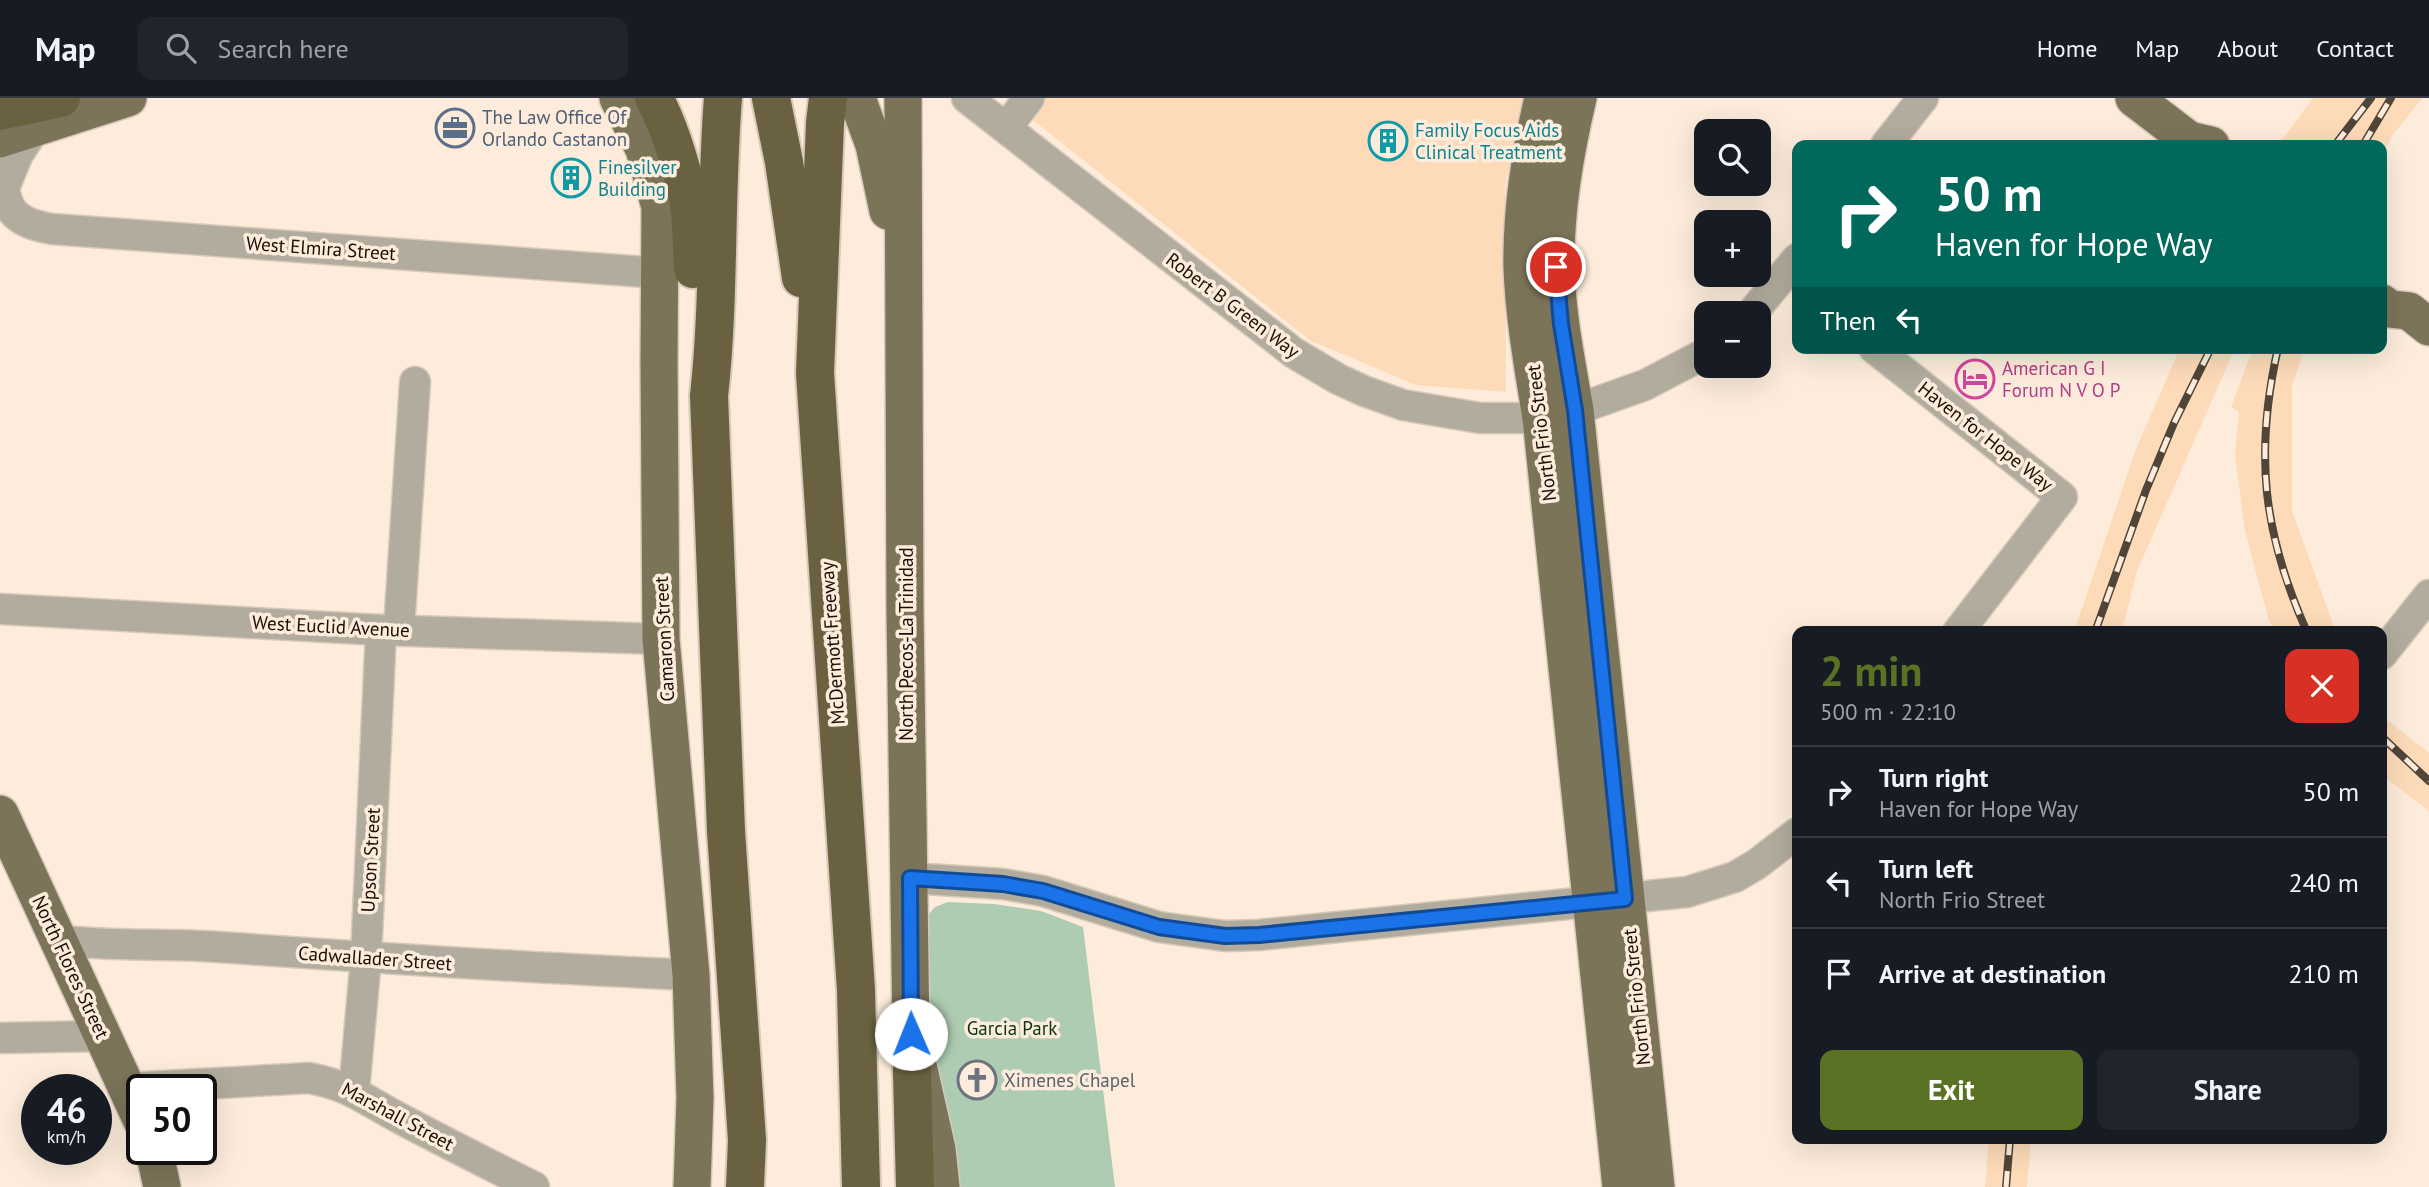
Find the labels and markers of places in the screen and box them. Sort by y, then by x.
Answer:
place label: The Law Office Of Orlando Castanon [482,105,627,151]
office icon: The Law Office Of Orlando Castanon [434,107,476,149]
place label: Family Focus Aids Clinical Treatment [1415,118,1563,164]
building icon: Family Focus Aids Clinical Treatment [1367,120,1409,162]
place label: Finesilver Building [598,155,677,201]
building icon: Finesilver Building [550,157,592,199]
pin [1526,237,1586,297]
place label: American G I Forum N V O P [2002,356,2120,402]
hotel icon: American G I Forum N V O P [1954,358,1996,400]
church icon: Ximenes Chapel [956,1059,998,1101]
place label: Ximenes Chapel [1004,1068,1136,1092]

